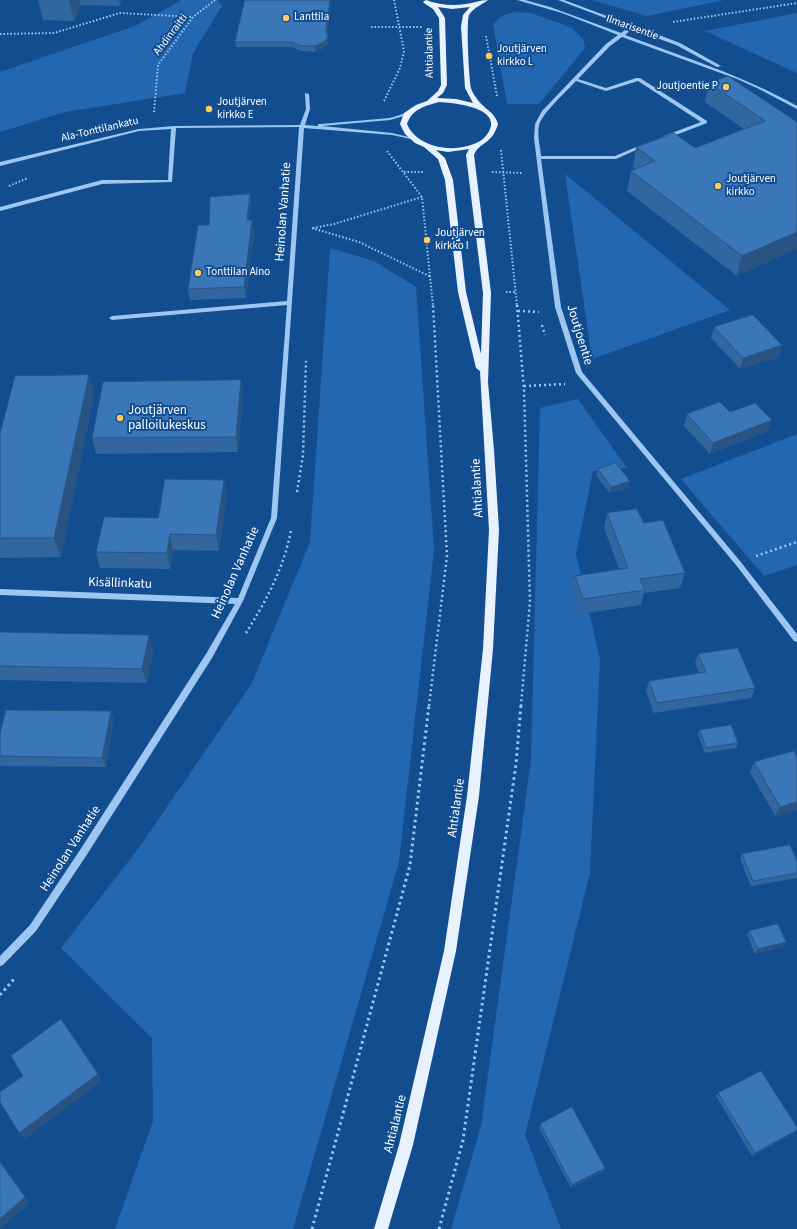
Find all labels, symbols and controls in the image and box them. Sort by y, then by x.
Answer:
place label: Lanttila [294,11,329,25]
street label: Ahdinraitti [151,12,191,58]
street label: Ilmarisentie [604,12,660,44]
marker: Lanttila [281,13,291,23]
street label: Ahtialantie [423,28,437,78]
place label: Joutjärven kirkko L [497,43,547,69]
marker: Joutjärven kirkko L [484,51,494,61]
place label: Joutjoentie P [657,80,718,94]
marker: Joutjoentie P [721,82,731,92]
place label: Joutjärven kirkko E [217,96,267,122]
marker: Joutjärven kirkko E [204,104,214,114]
street label: Ala-Tonttilankatu [60,115,140,145]
street label: Heinolan Vanhatie [273,162,295,262]
place label: Joutjärven kirkko [726,173,776,199]
marker: Joutjärven kirkko [713,181,723,191]
place label: Joutjärven kirkko I [435,227,485,253]
marker: Joutjärven kirkko I [422,235,432,245]
place label: Tonttilan Aino [206,266,270,280]
marker: Tonttilan Aino [193,268,203,278]
street label: Joutjoentie [562,303,596,367]
place label: Joutjärven palloilukeskus [128,403,206,434]
marker: Joutjärven palloilukeskus [115,413,125,423]
street label: Ahtialantie [469,458,487,518]
street label: Heinolan Vanhatie [209,524,263,622]
street label: Kisällinkatu [88,575,152,593]
street label: Ahtialantie [445,778,469,838]
street label: Heinolan Vanhatie [37,803,105,895]
street label: Ahtialantie [381,1093,411,1155]

